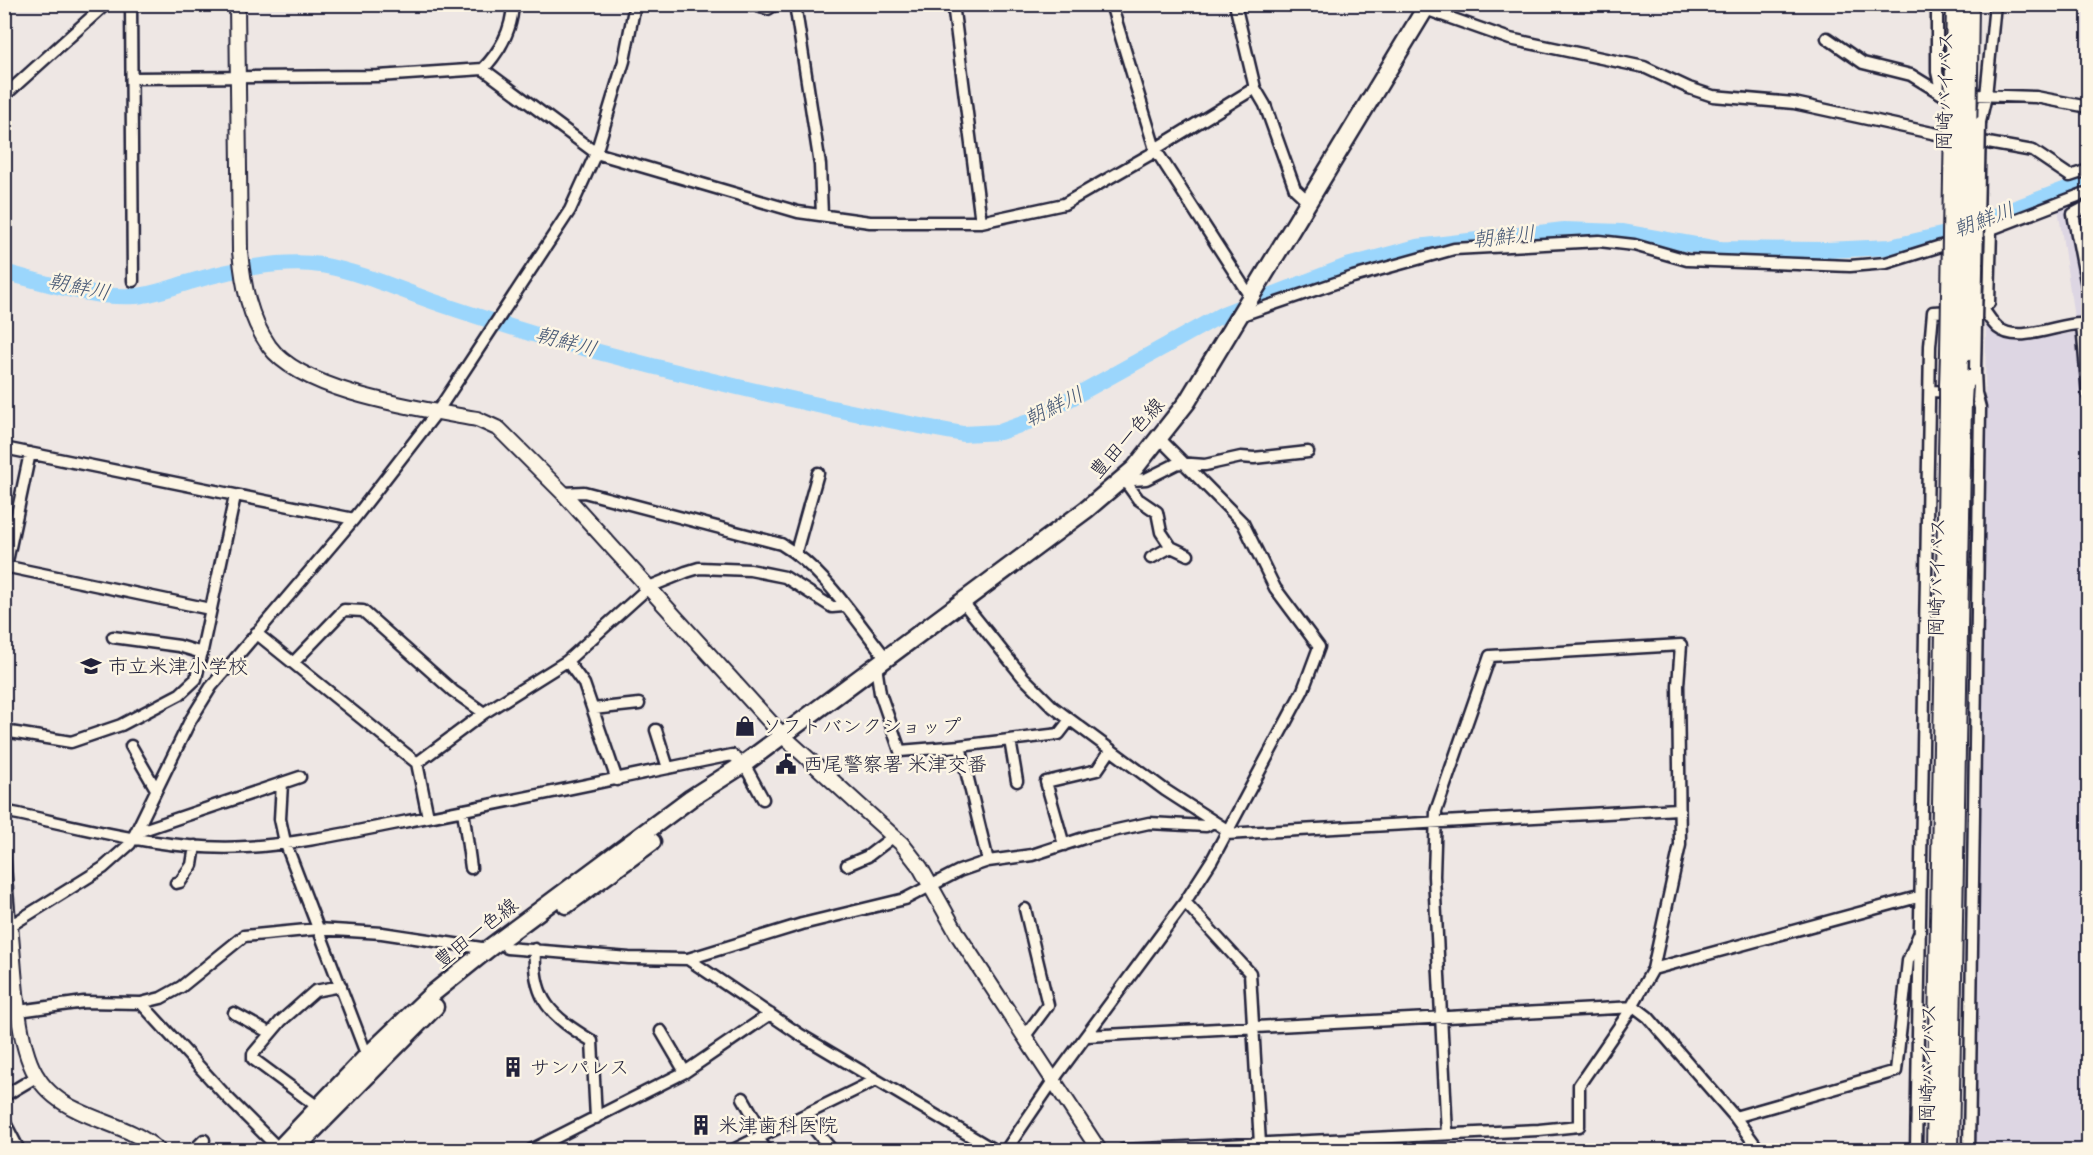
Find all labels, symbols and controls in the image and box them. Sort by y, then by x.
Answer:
street label: 岡崎バイパス [1931,31,1959,151]
water label: 朝鮮川 [1950,197,2018,243]
water label: 朝鮮川 [1471,220,1537,254]
water label: 朝鮮川 [45,267,113,307]
water label: 朝鮮川 [532,321,600,363]
water label: 朝鮮川 [1020,381,1088,433]
street label: 豊田一色線 [1084,392,1170,484]
street label: 岡崎バイパス [1923,517,1951,637]
school or university icon: 市立米津小学校 [79,654,103,678]
place label: 市立米津小学校 [108,654,248,679]
shop icon: ソフトバンクショップ [733,714,757,738]
place label: ソフトバンクショップ [762,714,961,739]
public building icon: 西尾警察署 米津交番 [774,752,798,776]
place label: 西尾警察署 米津交番 [803,752,987,777]
street label: 豊田一色線 [429,892,523,974]
street label: 岡崎バイパス [1914,1003,1942,1123]
building icon: サンパレス [501,1055,525,1079]
place label: サンパレス [530,1055,629,1080]
building icon: 米津歯科医院 [689,1113,713,1137]
place label: 米津歯科医院 [718,1113,838,1138]

